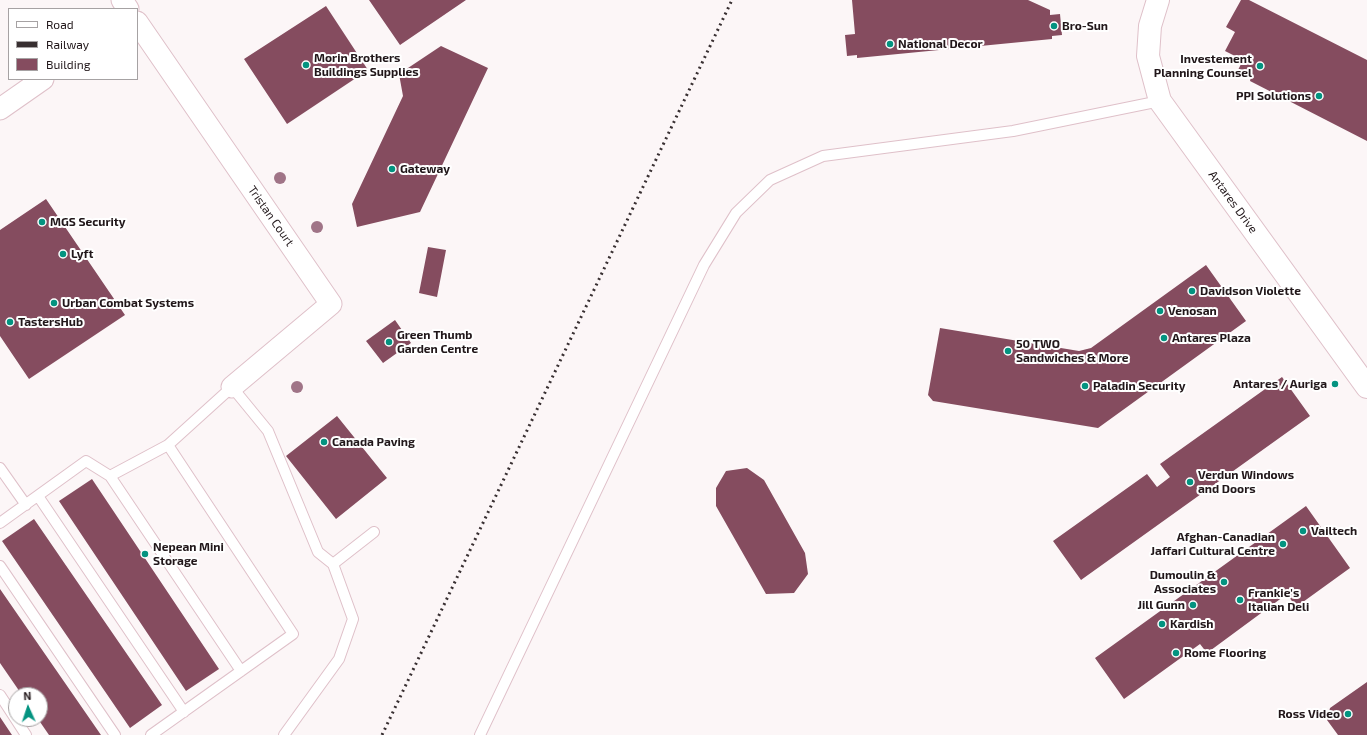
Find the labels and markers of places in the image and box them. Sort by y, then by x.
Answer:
place label: Bro-Sun [1062,19,1108,33]
marker: Bro-Sun [1049,21,1059,31]
place label: National Decor [898,37,983,51]
marker: National Decor [885,39,895,49]
place label: Morin Brothers Buildings Supplies [314,51,419,79]
place label: Investement Planning Counsel [1154,52,1252,80]
marker: Morin Brothers Buildings Supplies [301,60,311,70]
marker: Investement Planning Counsel [1255,61,1265,71]
place label: PPI Solutions [1236,89,1311,103]
marker: PPI Solutions [1314,91,1324,101]
place label: Gateway [400,162,450,176]
marker: Gateway [387,164,397,174]
place label: MGS Security [50,215,126,229]
marker: MGS Security [37,217,47,227]
place label: Lyft [71,247,93,261]
marker: Lyft [58,249,68,259]
place label: Davidson Violette [1200,284,1301,298]
marker: Davidson Violette [1187,286,1197,296]
place label: Urban Combat Systems [62,296,194,310]
marker: Urban Combat Systems [49,298,59,308]
place label: Venosan [1168,304,1217,318]
marker: Venosan [1155,306,1165,316]
place label: TastersHub [18,315,83,329]
marker: TastersHub [5,317,15,327]
place label: Green Thumb Garden Centre [397,328,478,356]
place label: Antares Plaza [1172,331,1251,345]
marker: Antares Plaza [1159,333,1169,343]
marker: Green Thumb Garden Centre [384,337,394,347]
place label: 50 TWO Sandwiches & More [1016,337,1128,365]
marker: 50 TWO Sandwiches & More [1003,346,1013,356]
place label: Antares / Auriga [1233,377,1327,391]
place label: Paladin Security [1093,379,1185,393]
marker: Antares / Auriga [1330,379,1340,389]
marker: Paladin Security [1080,381,1090,391]
place label: Canada Paving [332,435,415,449]
marker: Canada Paving [319,437,329,447]
place label: Verdun Windows and Doors [1198,468,1294,496]
marker: Verdun Windows and Doors [1185,477,1195,487]
place label: Vailtech [1311,524,1357,538]
marker: Vailtech [1298,526,1308,536]
place label: Afghan-Canadian Jaffari Cultural Centre [1151,530,1275,558]
marker: Afghan-Canadian Jaffari Cultural Centre [1278,539,1288,549]
place label: Nepean Mini Storage [153,540,224,568]
marker: Nepean Mini Storage [140,549,150,559]
place label: Dumoulin & Associates [1150,568,1216,596]
marker: Dumoulin & Associates [1219,577,1229,587]
place label: Frankie's Italian Deli [1248,586,1309,614]
marker: Frankie's Italian Deli [1235,595,1245,605]
place label: Jill Gunn [1137,598,1185,612]
marker: Jill Gunn [1188,600,1198,610]
place label: Kardish [1170,617,1214,631]
marker: Kardish [1157,619,1167,629]
place label: Rome Flooring [1184,646,1266,660]
marker: Rome Flooring [1171,648,1181,658]
place label: Ross Video [1278,707,1340,721]
marker: Ross Video [1343,709,1353,719]

